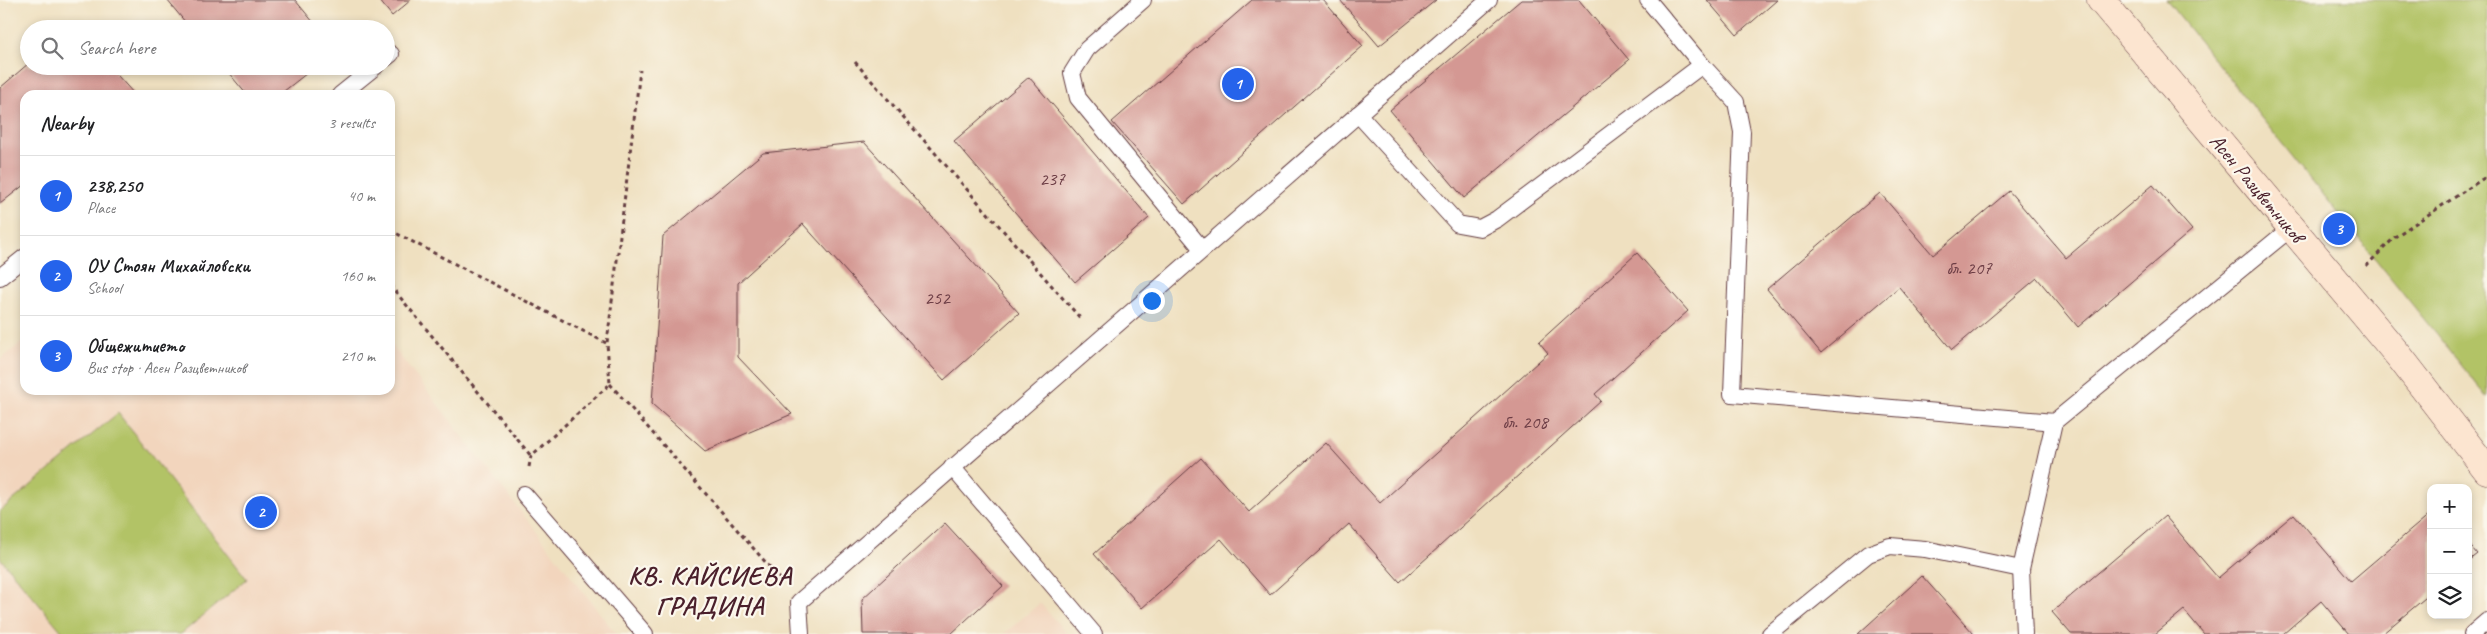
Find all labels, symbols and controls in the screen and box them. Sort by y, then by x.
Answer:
search box [20,20,395,75]
icon: search [38,34,66,62]
text: Search here [78,36,155,60]
pin: 1 [1222,65,1254,103]
text: Nearby [40,110,93,136]
text: 3 results [328,113,375,133]
street label: Асен Разцветников [2204,128,2313,251]
house number: 237 [1039,167,1066,191]
text: 238,250 [87,174,142,198]
text: 1 [52,186,60,206]
text: 40 m [348,186,375,206]
text: Place [87,198,115,218]
pin: 3 [2323,210,2355,248]
text: ОУ Стоян Михайловски [87,254,250,278]
house number: бл. 207 [1946,256,1993,280]
text: 2 [52,266,60,286]
text: 160 m [341,266,375,286]
text: School [87,278,121,298]
house number: 252 [924,286,951,310]
your location [1139,288,1165,314]
text: Общежитието [87,334,184,358]
text: 3 [52,346,60,366]
text: 210 m [341,346,375,366]
text: Bus stop · Асен Разцветников [87,358,246,378]
house number: бл. 208 [1502,410,1550,434]
map controls [2427,484,2472,619]
button: + [2427,484,2472,529]
pin: 2 [245,493,277,531]
button: − [2427,529,2472,574]
district label: КВ. КАЙСИЕВА ГРАДИНА [628,559,793,622]
button: layers [2427,574,2472,619]

